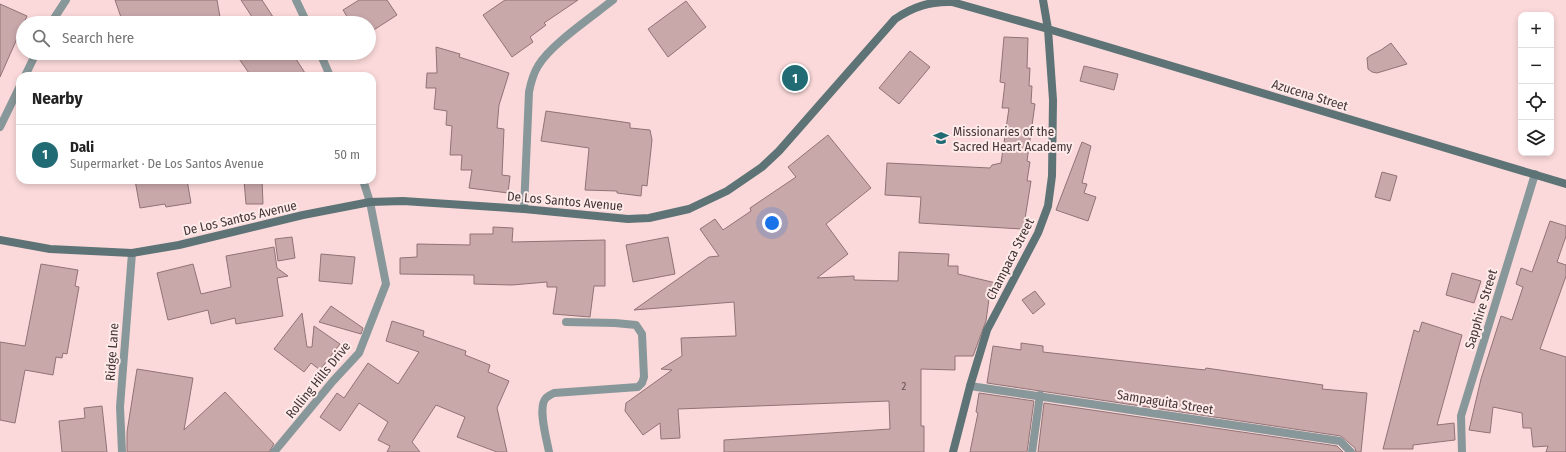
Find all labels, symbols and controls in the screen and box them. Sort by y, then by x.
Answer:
map controls [1518,12,1554,156]
button: + [1518,12,1554,48]
search box [16,16,376,60]
icon: search [30,27,52,49]
text: Search here [62,29,134,47]
button: − [1518,48,1554,84]
pin: 1 [782,63,808,93]
street label: Azucena Street [1270,76,1351,114]
button: locate [1518,84,1554,120]
text: Nearby [32,88,83,109]
button: layers [1518,120,1554,156]
place label: Missionaries of the Sacred Heart Academy [953,124,1072,154]
school or university icon: Missionaries of the Sacred Heart Academy [932,129,950,147]
text: Dali [70,138,94,156]
text: 1 [42,147,48,162]
text: 50 m [334,147,360,162]
text: Supermarket · De Los Santos Avenue [70,156,264,171]
street label: De Los Santos Avenue [506,188,624,214]
street label: De Los Santos Avenue [182,198,298,238]
your location [762,213,782,233]
street label: Champaca Street [983,215,1037,302]
street label: Sapphire Street [1462,267,1500,351]
street label: Ridge Lane [102,323,122,381]
street label: Rolling Hills Drive [283,339,353,421]
house number: 2 [902,380,907,393]
street label: Sampaguita Street [1116,387,1215,417]

